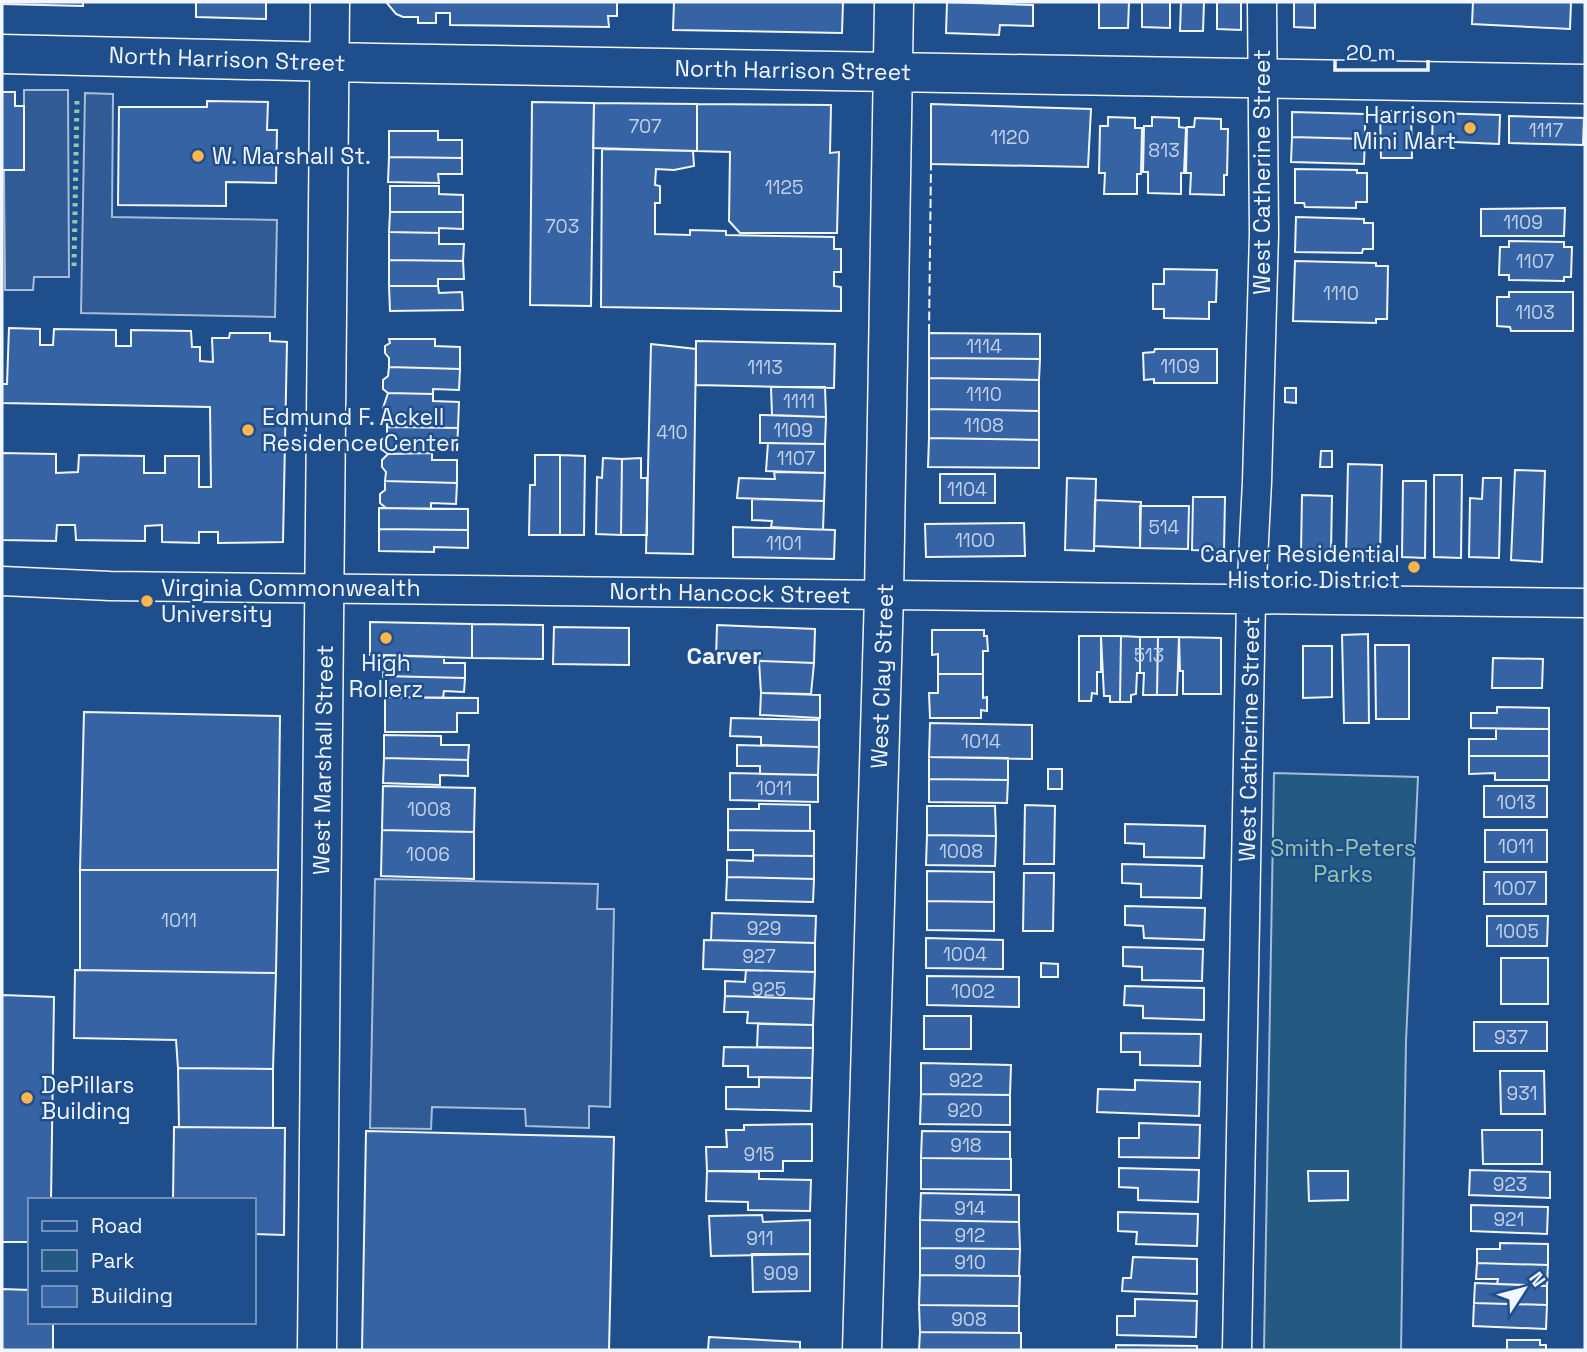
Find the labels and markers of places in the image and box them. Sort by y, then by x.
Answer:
place label: Harrison Mini Mart [1352,100,1456,156]
marker: Harrison Mini Mart [1462,120,1478,136]
place label: W. Marshall St. [212,141,371,171]
marker: W. Marshall St. [190,148,206,164]
place label: Edmund F. Ackell Residence Center [262,402,458,458]
marker: Edmund F. Ackell Residence Center [240,422,256,438]
place label: Carver Residential Historic District [1200,539,1400,595]
marker: Carver Residential Historic District [1406,559,1422,575]
place label: Virginia Commonwealth University [161,573,421,629]
marker: Virginia Commonwealth University [139,593,155,609]
marker: High Rollerz [378,630,394,646]
place label: High Rollerz [349,648,423,704]
place label: DePillars Building [41,1070,134,1126]
marker: DePillars Building [19,1090,35,1106]

